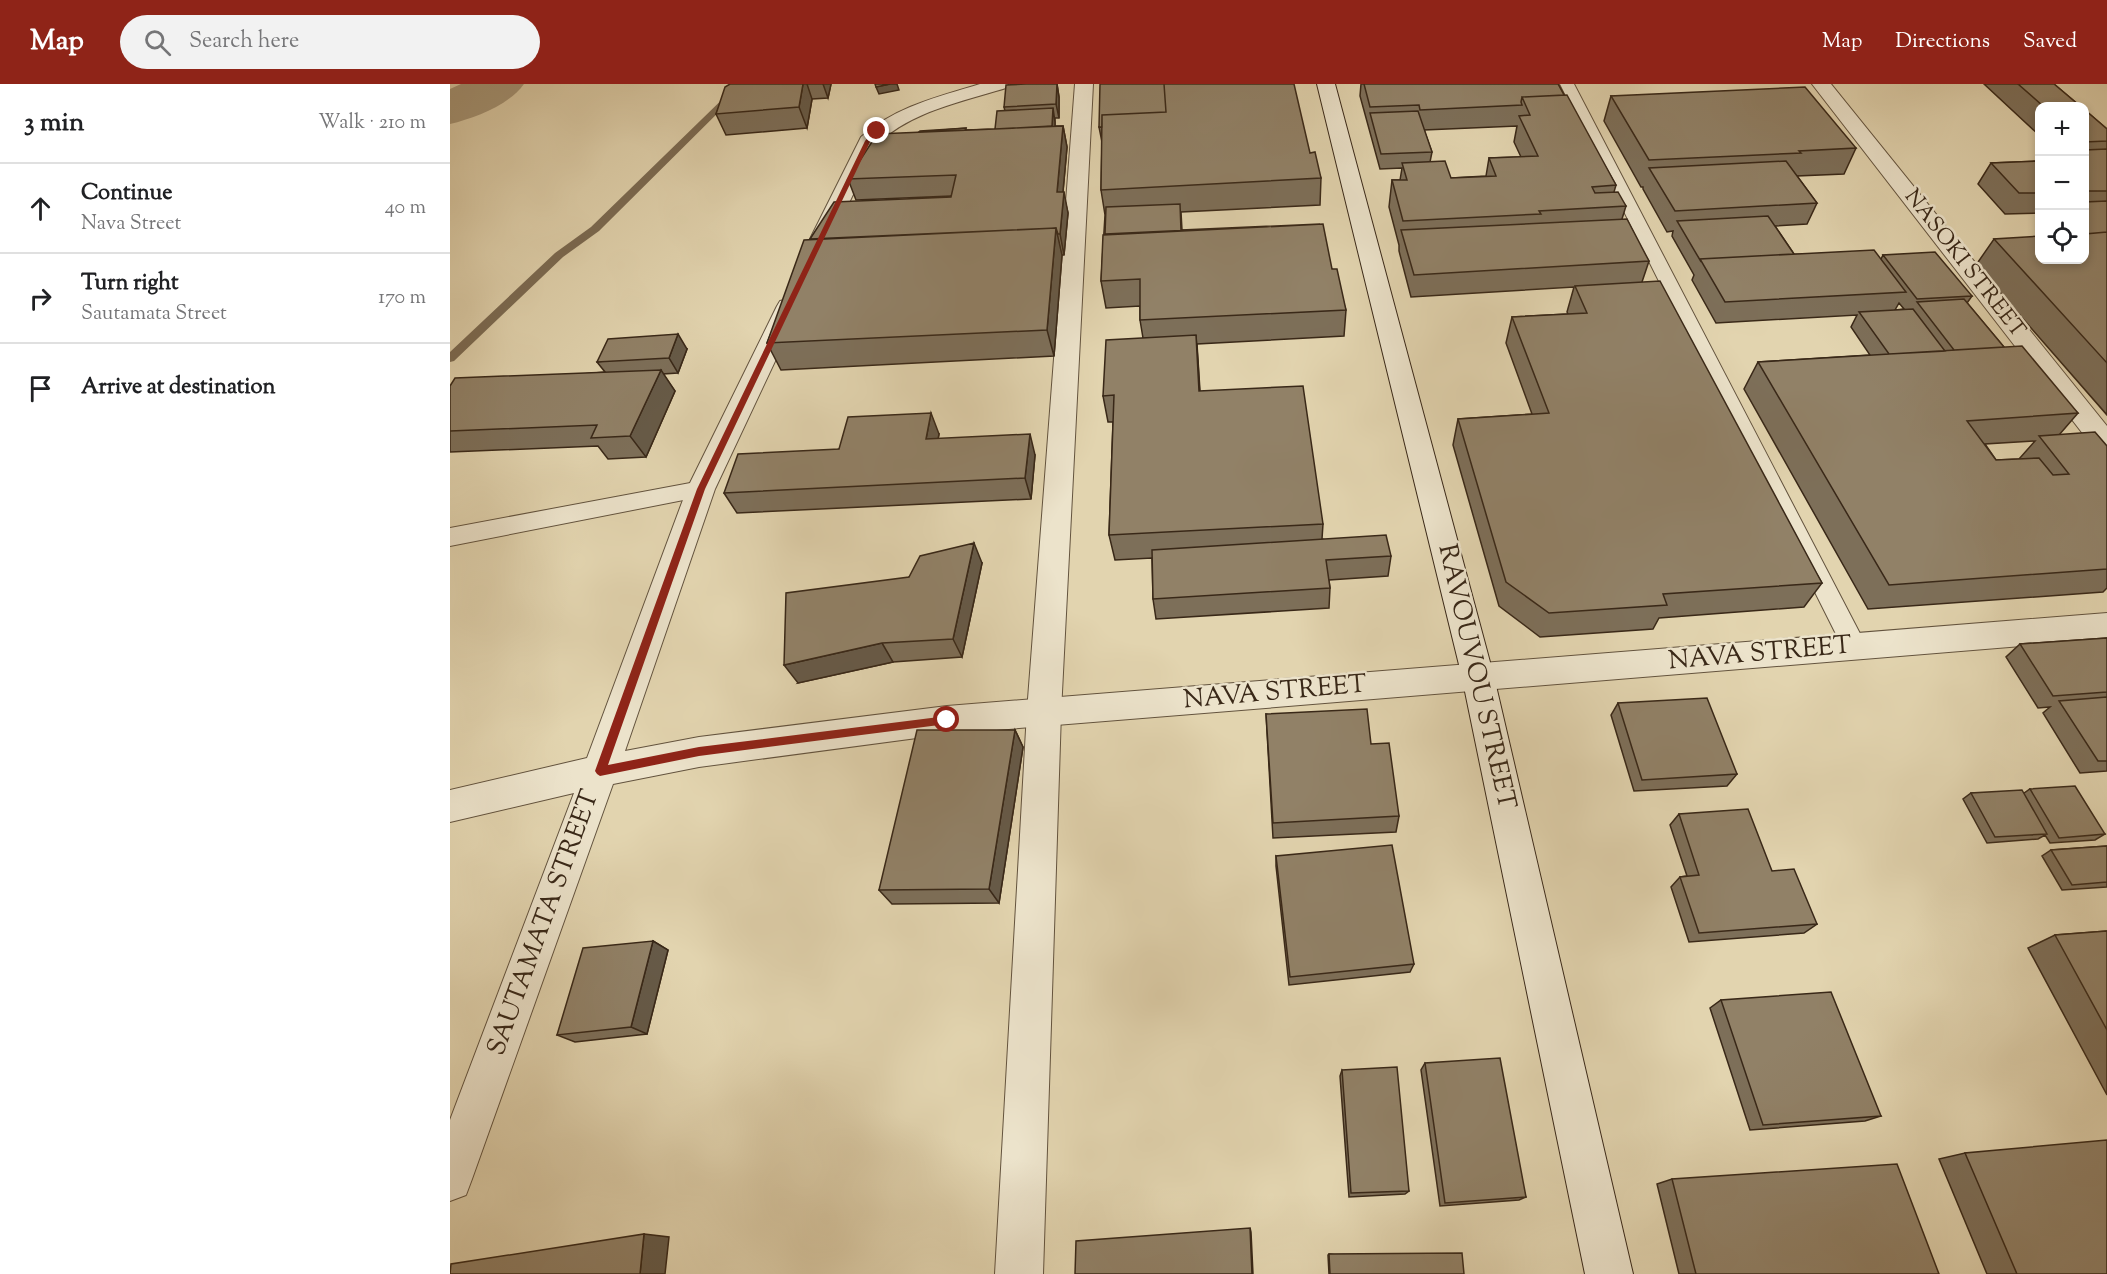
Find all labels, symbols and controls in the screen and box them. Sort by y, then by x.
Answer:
search box [120,15,540,69]
text: Map [30,22,84,62]
icon: search [141,26,174,59]
text: Search here [189,26,299,58]
text: Map [1822,27,1862,57]
text: Directions [1895,27,1990,57]
text: Saved [2023,27,2077,57]
map controls [2035,102,2089,264]
button: + [2035,102,2089,156]
text: 3 min [24,105,84,142]
text: Walk · 210 m [318,109,426,138]
route end [863,117,889,143]
button: − [2035,156,2089,210]
text: Continue [81,178,172,210]
street label: NASOKI STREET [1896,183,2033,346]
icon: ahead [24,192,57,225]
text: 40 m [385,194,426,223]
text: Nava Street [81,210,181,239]
button: locate [2035,210,2089,264]
text: Turn right [81,268,178,300]
icon: right [24,282,57,315]
text: 170 m [378,284,426,313]
text: Sautamata Street [81,300,227,329]
icon: arrive [24,372,57,405]
text: Arrive at destination [81,372,276,404]
street label: RAVOUVOU STREET [1427,541,1525,813]
street label: NAVA STREET [1667,628,1853,680]
street label: NAVA STREET [1182,667,1368,719]
route start [933,706,959,732]
street label: SAUTAMATA STREET [479,785,609,1061]

